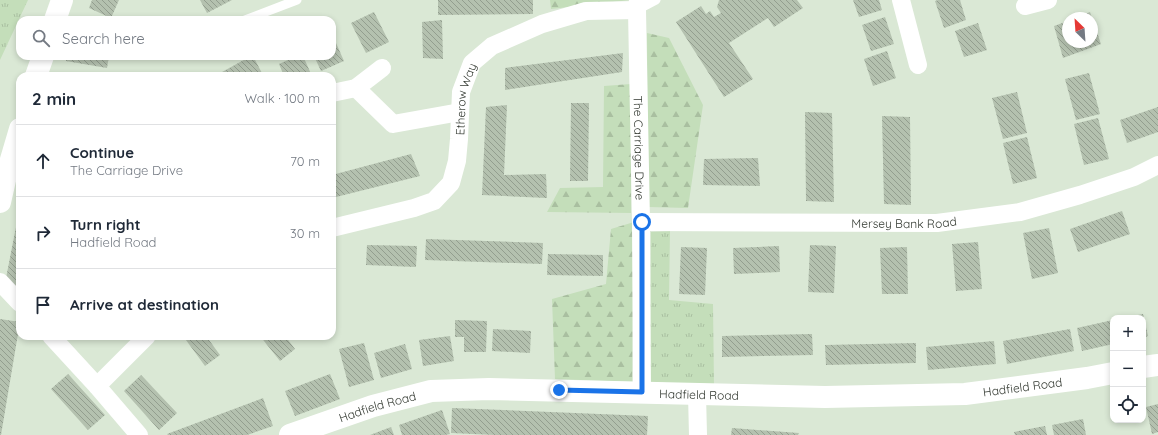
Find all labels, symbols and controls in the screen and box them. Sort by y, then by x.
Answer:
north arrow [1062,12,1098,48]
search box [16,16,336,60]
icon: search [30,27,52,49]
text: Search here [62,29,145,48]
street label: Etherow Way [452,61,479,136]
text: 2 min [32,88,76,109]
text: Walk · 100 m [244,90,320,106]
street label: The Carriage Drive [631,95,648,201]
text: Continue [70,143,134,162]
icon: ahead [32,150,54,172]
text: 70 m [290,153,320,169]
text: The Carriage Drive [70,162,183,178]
route start [633,213,651,231]
street label: Mersey Bank Road [851,213,957,231]
text: Turn right [70,215,141,234]
icon: right [32,222,54,244]
text: 30 m [290,225,320,241]
text: Hadfield Road [70,234,156,250]
icon: arrive [32,294,54,316]
text: Arrive at destination [70,295,219,314]
map controls [1110,315,1146,423]
button: + [1110,315,1146,351]
button: − [1110,351,1146,387]
street label: Hadfield Road [982,374,1063,399]
route end [550,381,568,399]
street label: Hadfield Road [659,386,739,402]
button: locate [1110,387,1146,423]
street label: Hadfield Road [337,388,417,425]

